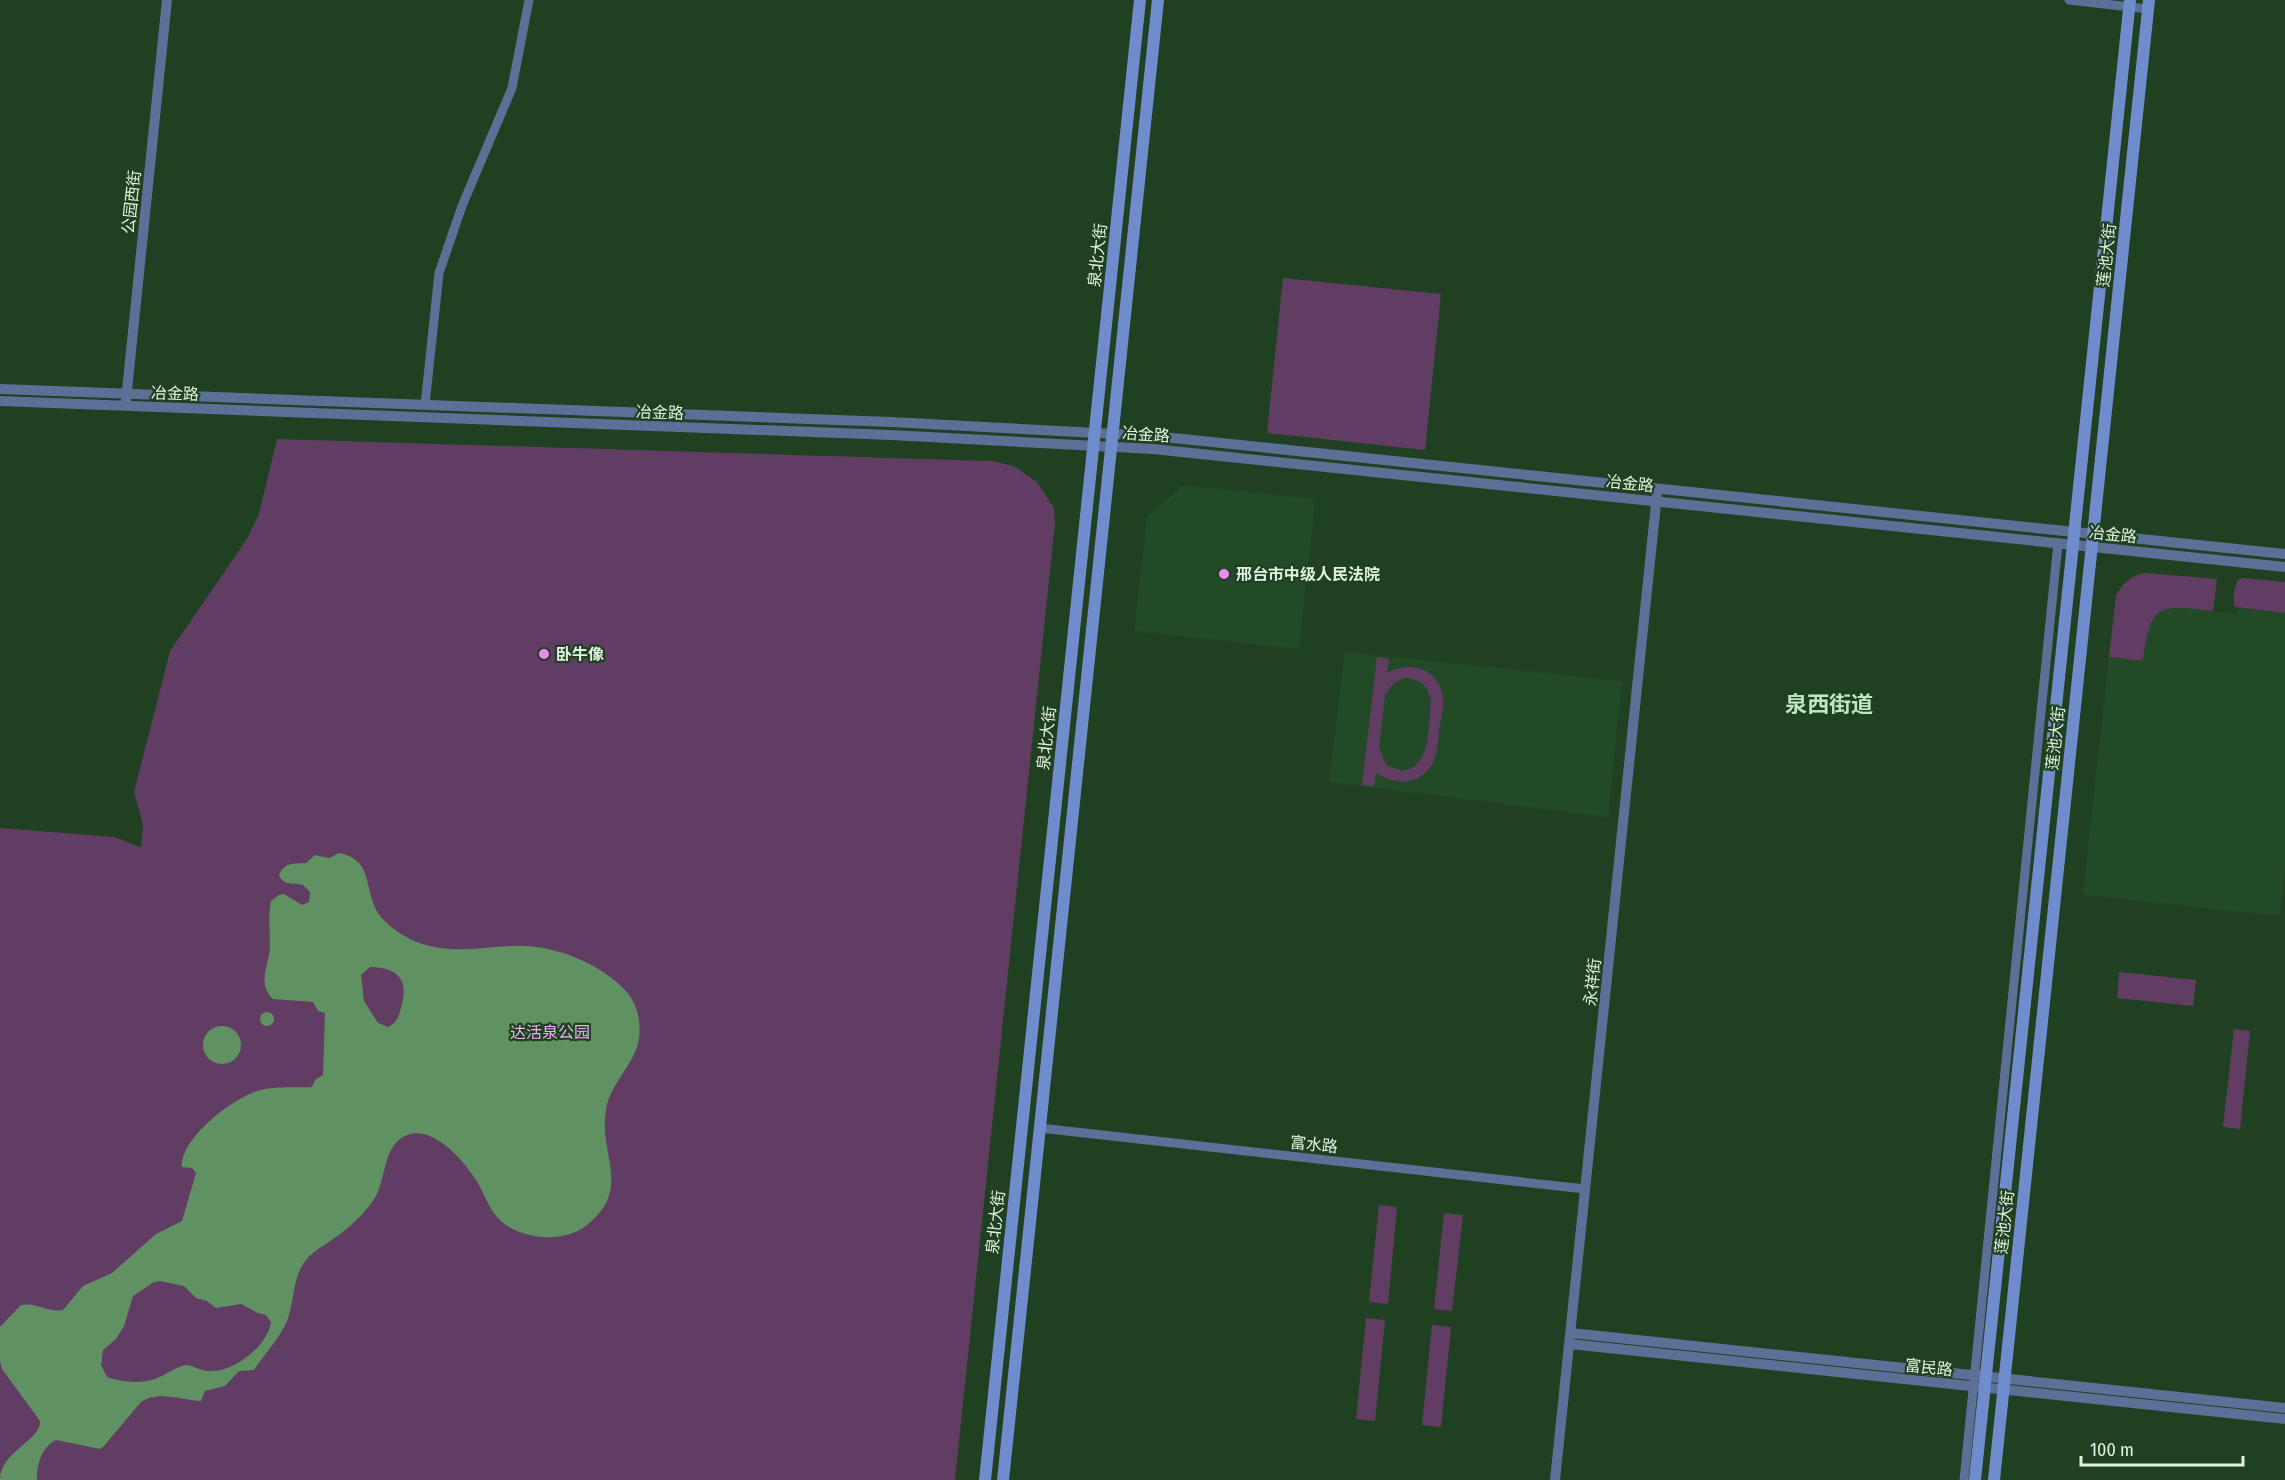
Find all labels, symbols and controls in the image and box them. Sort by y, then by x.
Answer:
street label: 公园西街 [119,169,144,235]
street label: 泉北大街 [1085,222,1110,288]
street label: 莲池大街 [2094,222,2119,288]
street label: 冶金路 [151,383,199,404]
street label: 冶金路 [636,402,684,423]
street label: 冶金路 [1121,423,1171,446]
street label: 冶金路 [1605,472,1655,495]
street label: 冶金路 [2088,523,2138,546]
place label: 邢台市中级人民法院 [1236,565,1380,584]
marker: 邢台市中级人民法院 [1217,567,1231,581]
place label: 卧牛像 [556,645,604,664]
marker: 卧牛像 [537,647,551,661]
district label: 泉西街道 [1785,691,1873,718]
street label: 泉北大街 [1034,705,1059,771]
street label: 莲池大街 [2043,705,2068,771]
street label: 永祥街 [1581,957,1604,1007]
park label: 达活泉公园 [510,1023,590,1042]
street label: 富水路 [1289,1133,1339,1156]
street label: 泉北大街 [983,1189,1008,1255]
street label: 莲池大街 [1992,1189,2017,1255]
street label: 富民路 [1904,1356,1954,1379]
scale bar [2081,1429,2243,1467]
text: 100 m [2090,1439,2134,1461]

